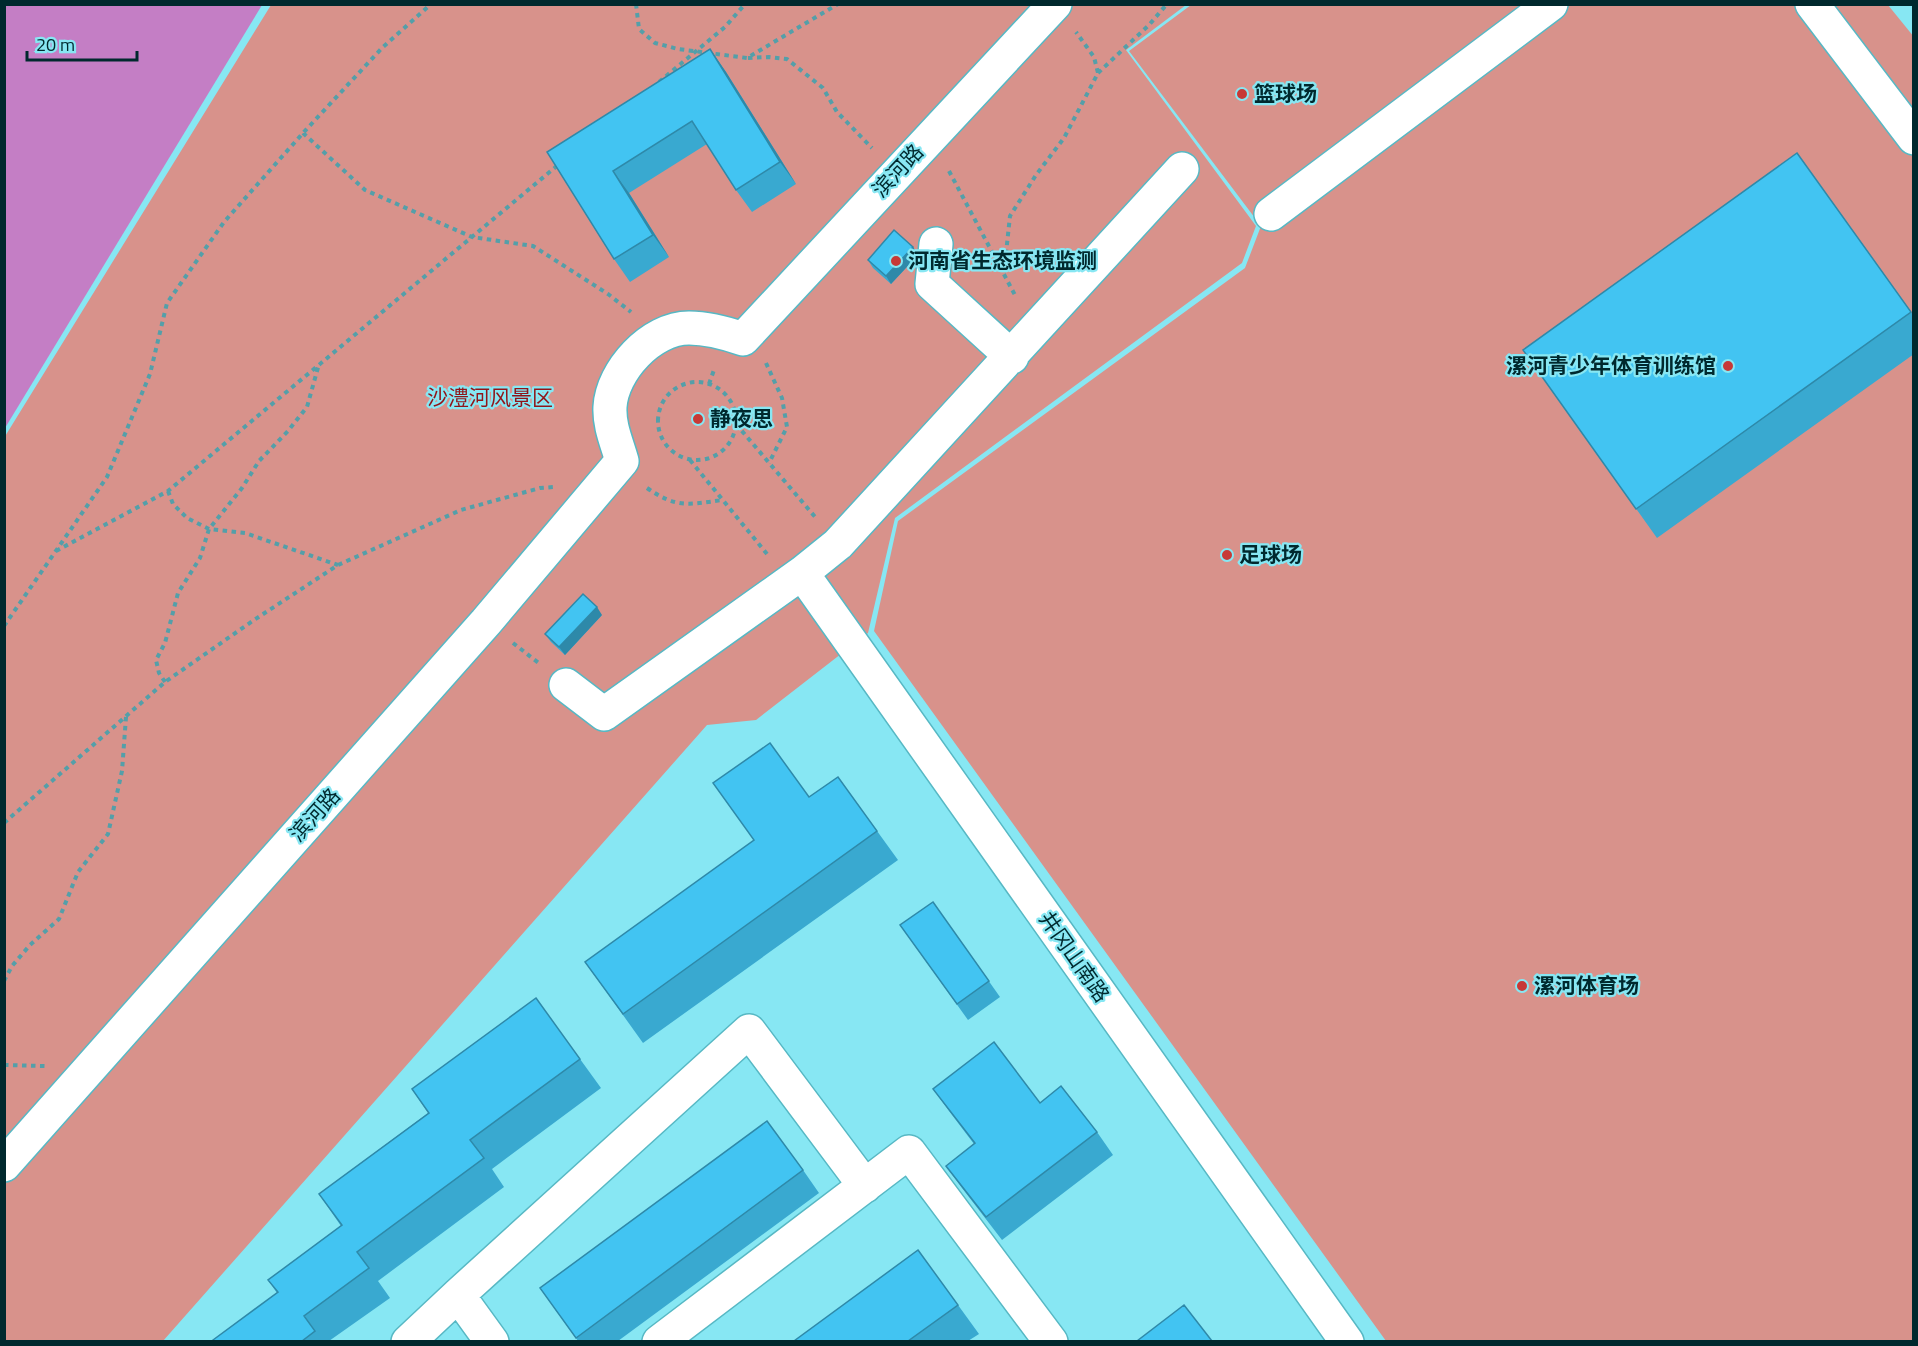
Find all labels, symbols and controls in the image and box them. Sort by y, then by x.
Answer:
scale bar [27,24,136,62]
text: 20 m [36,31,75,58]
place label: 篮球场 [1254,77,1317,109]
marker: 篮球场 [1235,87,1249,101]
street label: 滨河路 [864,136,930,204]
place label: 河南省生态环境监测 [908,244,1097,276]
marker: 河南省生态环境监测 [889,254,903,268]
place label: 漯河青少年体育训练馆 [1506,349,1716,381]
marker: 漯河青少年体育训练馆 [1721,359,1735,373]
park label: 沙澧河风景区 [427,381,553,413]
place label: 静夜思 [710,402,773,434]
marker: 静夜思 [691,412,705,426]
place label: 足球场 [1239,538,1302,570]
marker: 足球场 [1220,548,1234,562]
street label: 滨河路 [281,780,347,848]
street label: 井冈山南路 [1032,904,1118,1009]
place label: 漯河体育场 [1534,969,1639,1001]
marker: 漯河体育场 [1515,979,1529,993]

